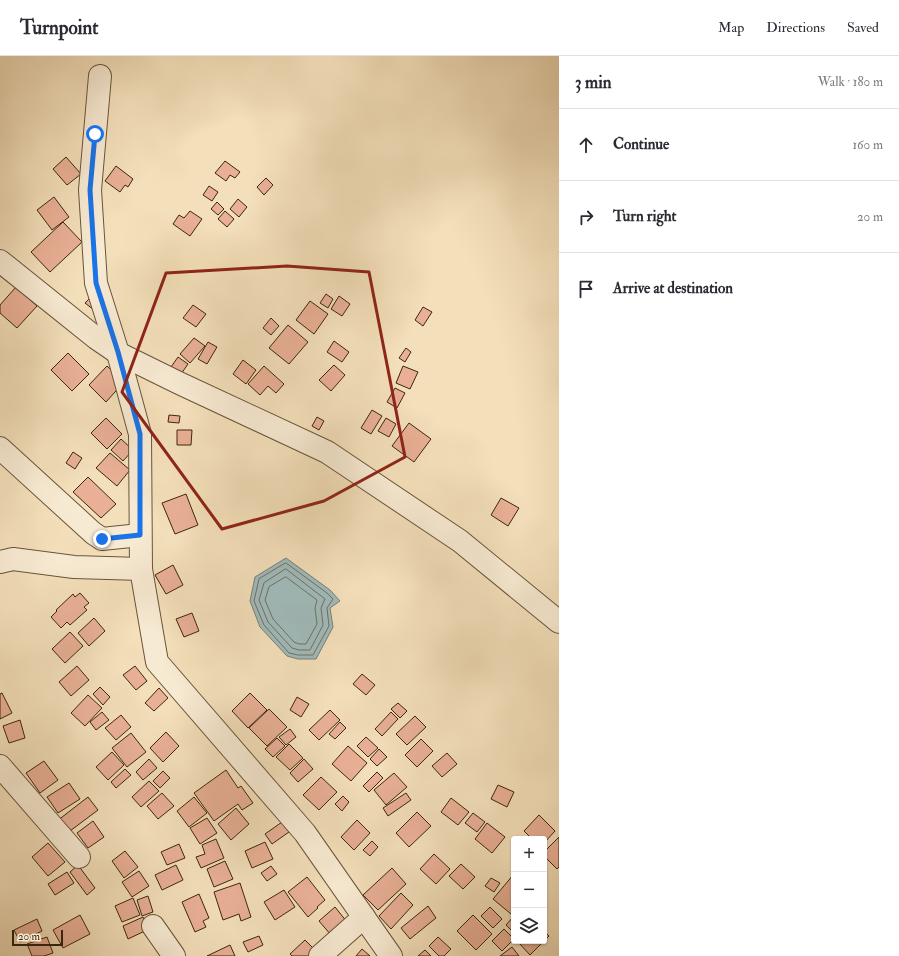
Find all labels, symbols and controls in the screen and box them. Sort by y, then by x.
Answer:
text: Turnpoint [20,16,98,40]
text: Map [718,19,744,36]
text: Directions [766,19,825,36]
text: Saved [847,19,879,36]
text: 3 min [575,72,612,93]
text: Walk · 180 m [818,74,883,90]
route start [86,125,104,143]
icon: ahead [575,134,597,156]
text: Continue [613,135,669,154]
text: 160 m [852,137,883,153]
icon: right [575,206,597,228]
text: Turn right [613,207,676,226]
text: 20 m [857,209,883,225]
icon: arrive [575,278,597,300]
text: Arrive at destination [613,279,733,298]
route end [93,530,111,548]
map controls [511,836,547,944]
button: + [511,836,547,872]
button: − [511,872,547,908]
button: layers [511,908,547,944]
scale bar [12,928,63,947]
text: 20 m [18,930,40,943]

